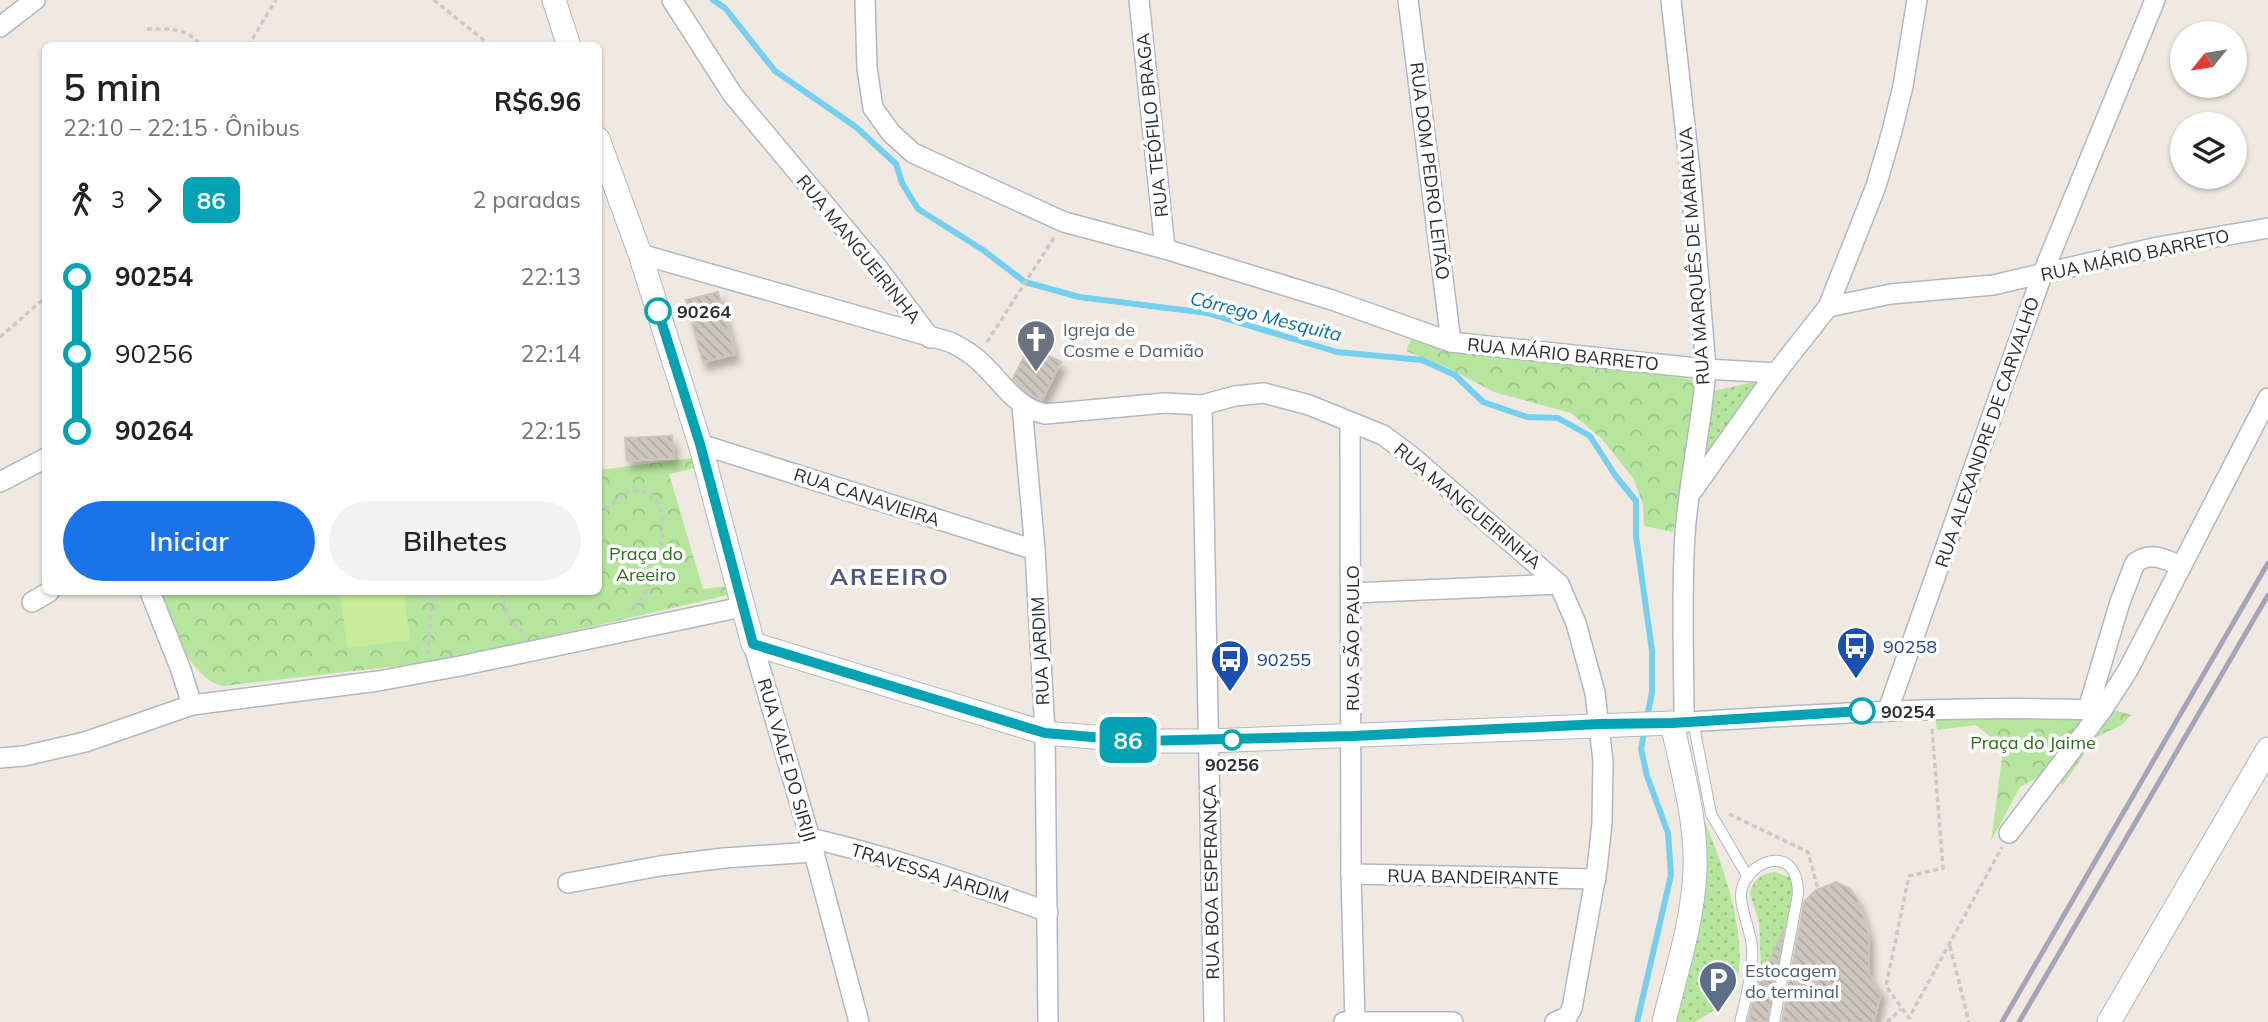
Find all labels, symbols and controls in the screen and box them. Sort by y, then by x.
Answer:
north arrow [2170,21,2247,98]
map controls [2170,21,2247,189]
street label: RUA TEÓFILO BRAGA [1131,32,1173,218]
street label: RUA DOM PEDRO LEITÃO [1405,61,1455,281]
text: 5 min [63,63,162,111]
text: R$6.96 [494,85,581,118]
button: layers [2170,112,2247,189]
text: 22:10 – 22:15 · Ônibus [63,113,300,142]
street label: RUA MARQUÊS DE MARIALVA [1674,126,1714,386]
street label: RUA MANGUEIRINHA [792,170,926,328]
icon: walk [63,181,101,219]
icon: forward [135,181,173,219]
text: 3 [111,185,125,214]
text: 86 [197,185,226,215]
text: 2 paradas [473,185,581,214]
street label: RUA MÁRIO BARRETO [2039,224,2231,286]
text: 90254 [115,260,193,293]
text: 22:13 [521,262,581,291]
water label: Córrego Mesquita [1188,286,1344,346]
street label: RUA ALEXANDRE DE CARVALHO [1930,294,2044,570]
marker: 90264 [645,298,671,324]
place label: 90264 [677,300,731,323]
church icon: Igreja de Cosme e Damião [1015,318,1057,373]
place label: Igreja de Cosme e Damião [1063,318,1204,362]
street label: RUA MÁRIO BARRETO [1466,333,1660,375]
text: 90256 [115,337,193,370]
text: 22:14 [521,339,581,368]
text: 90264 [115,414,193,447]
text: 22:15 [521,416,581,445]
street label: RUA MANGUEIRINHA [1390,438,1546,574]
street label: RUA CANAVIEIRA [791,463,943,531]
button: Iniciar [63,501,315,581]
button: Bilhetes [329,501,581,581]
park label: Praça do Areeiro [609,542,683,586]
district label: AREEIRO [830,561,950,591]
street label: RUA SÃO PAULO [1341,565,1364,711]
street label: RUA JARDIM [1026,596,1054,706]
bus stop icon: 90258 [1835,625,1877,680]
place label: 90258 [1883,635,1937,658]
bus stop icon: 90255 [1209,638,1251,693]
place label: 90255 [1257,648,1311,671]
street label: RUA VALE DO SIRIJI [753,676,821,844]
marker: 90254 [1849,698,1875,724]
place label: 90254 [1881,700,1935,723]
line badge: 86 [1096,717,1160,763]
text: 86 [1114,725,1142,755]
marker: 90256 [1222,730,1242,750]
park label: Praça do Jaime [1970,731,2096,754]
place label: 90256 [1205,753,1259,776]
street label: RUA BOA ESPERANÇA [1198,784,1224,980]
street label: TRAVESSA JARDIM [848,838,1012,908]
street label: RUA BANDEIRANTE [1387,864,1559,890]
parking icon: Estocagem do terminal [1697,959,1739,1014]
place label: Estocagem do terminal [1745,959,1839,1003]

